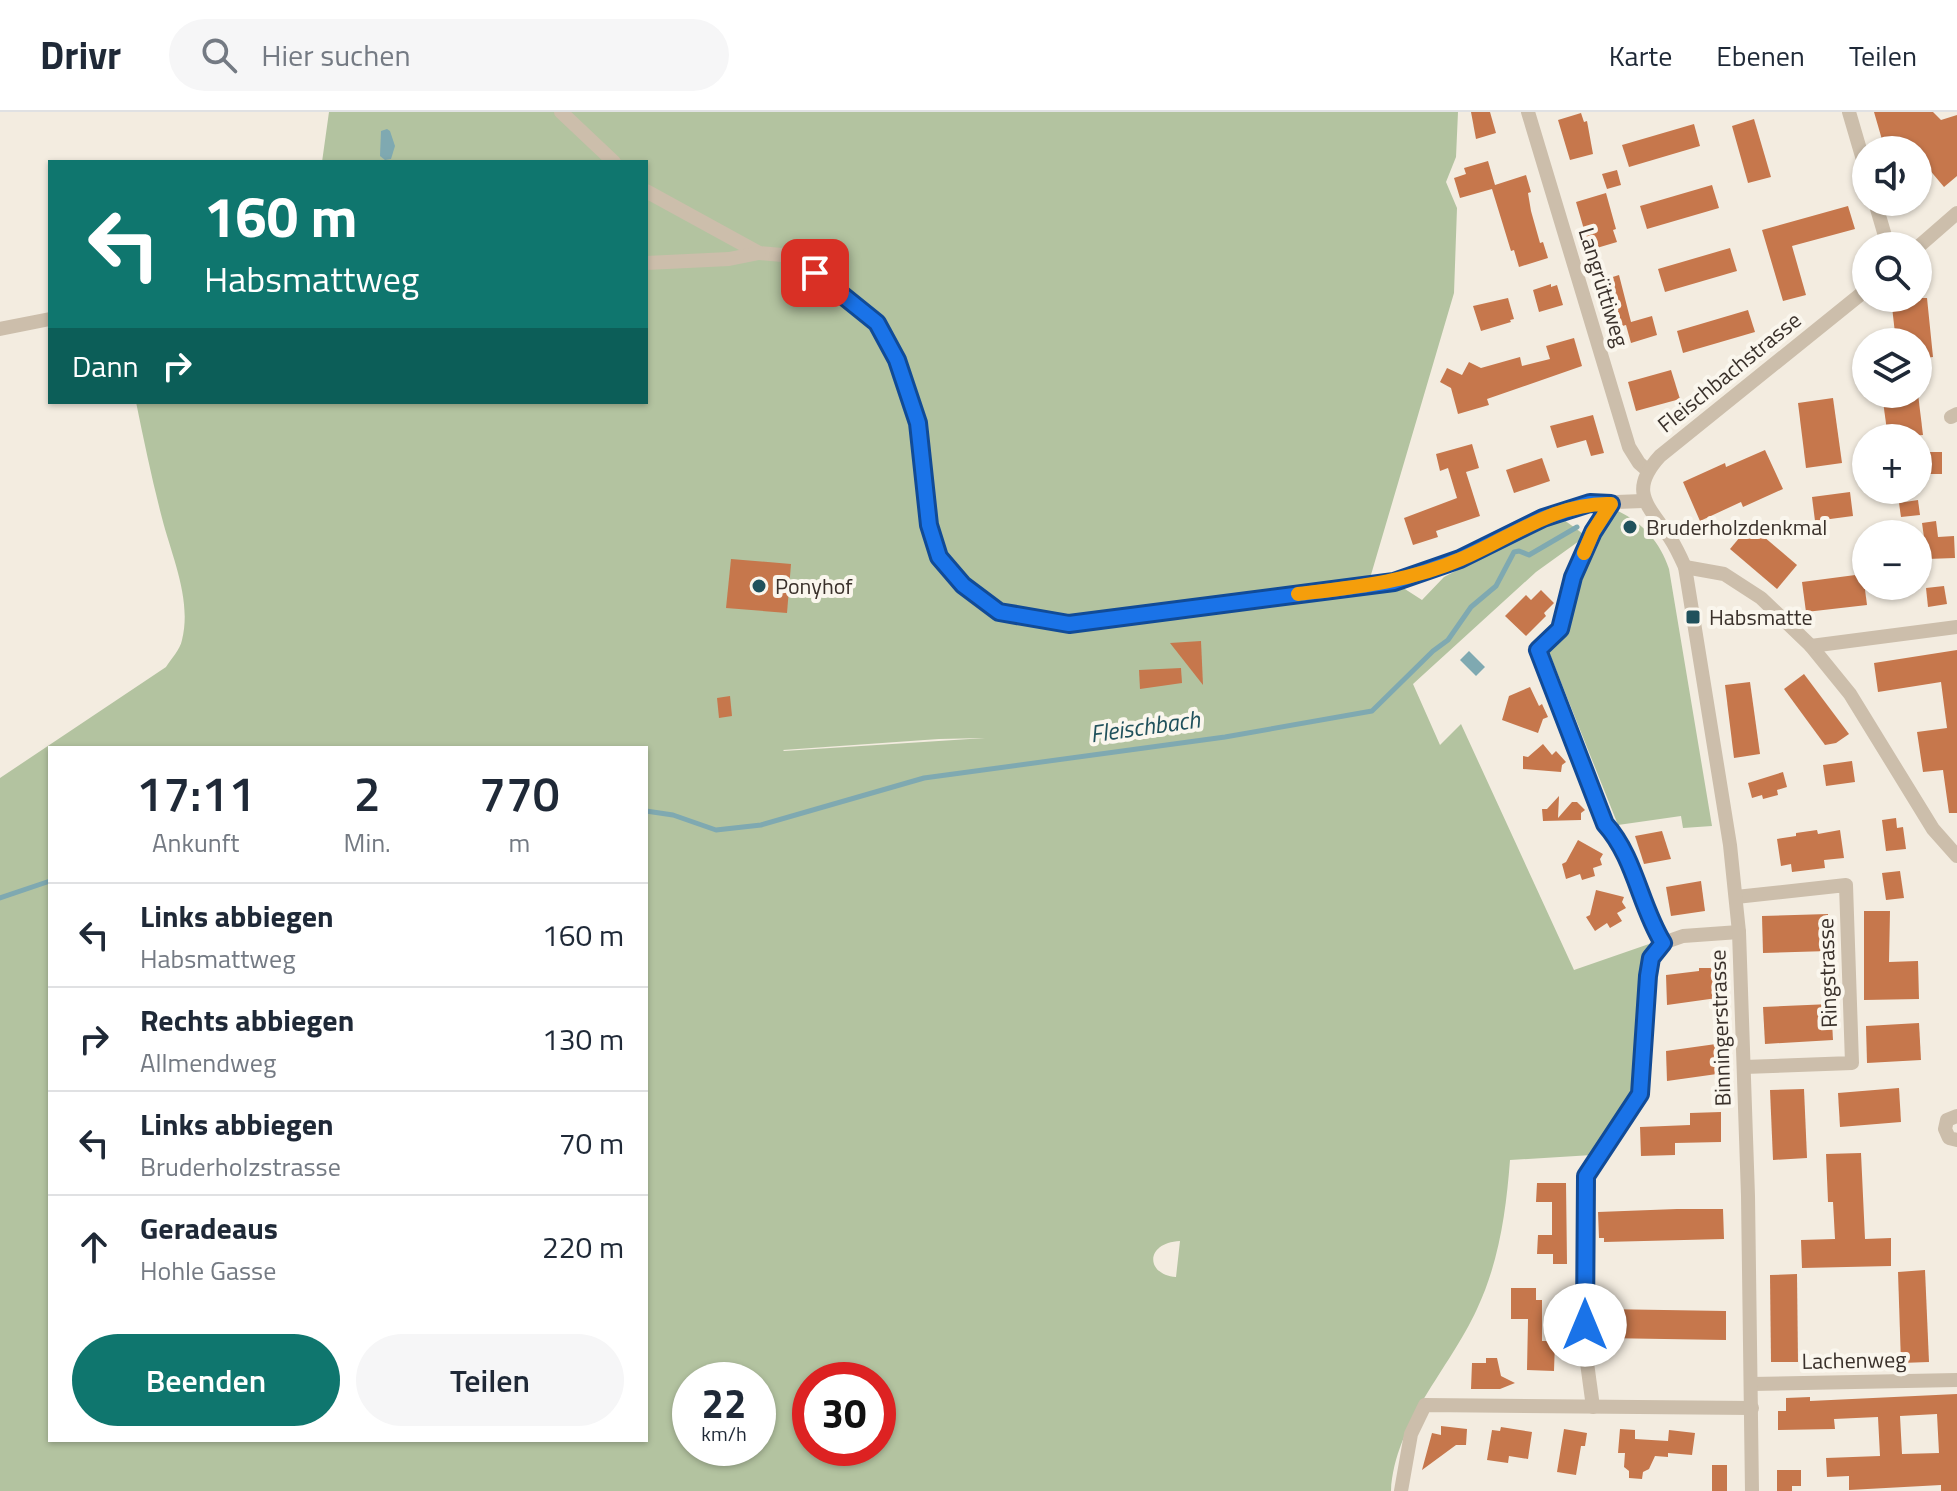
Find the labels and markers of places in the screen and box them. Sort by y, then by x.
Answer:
pin [781,239,849,307]
place label: Bruderholzdenkmal [1646,510,1827,544]
marker: Bruderholzdenkmal [1621,518,1639,536]
place label: Ponyhof [775,569,853,603]
marker: Ponyhof [750,577,768,595]
place label: Habsmatte [1709,600,1813,634]
marker: Habsmatte [1684,608,1702,626]

